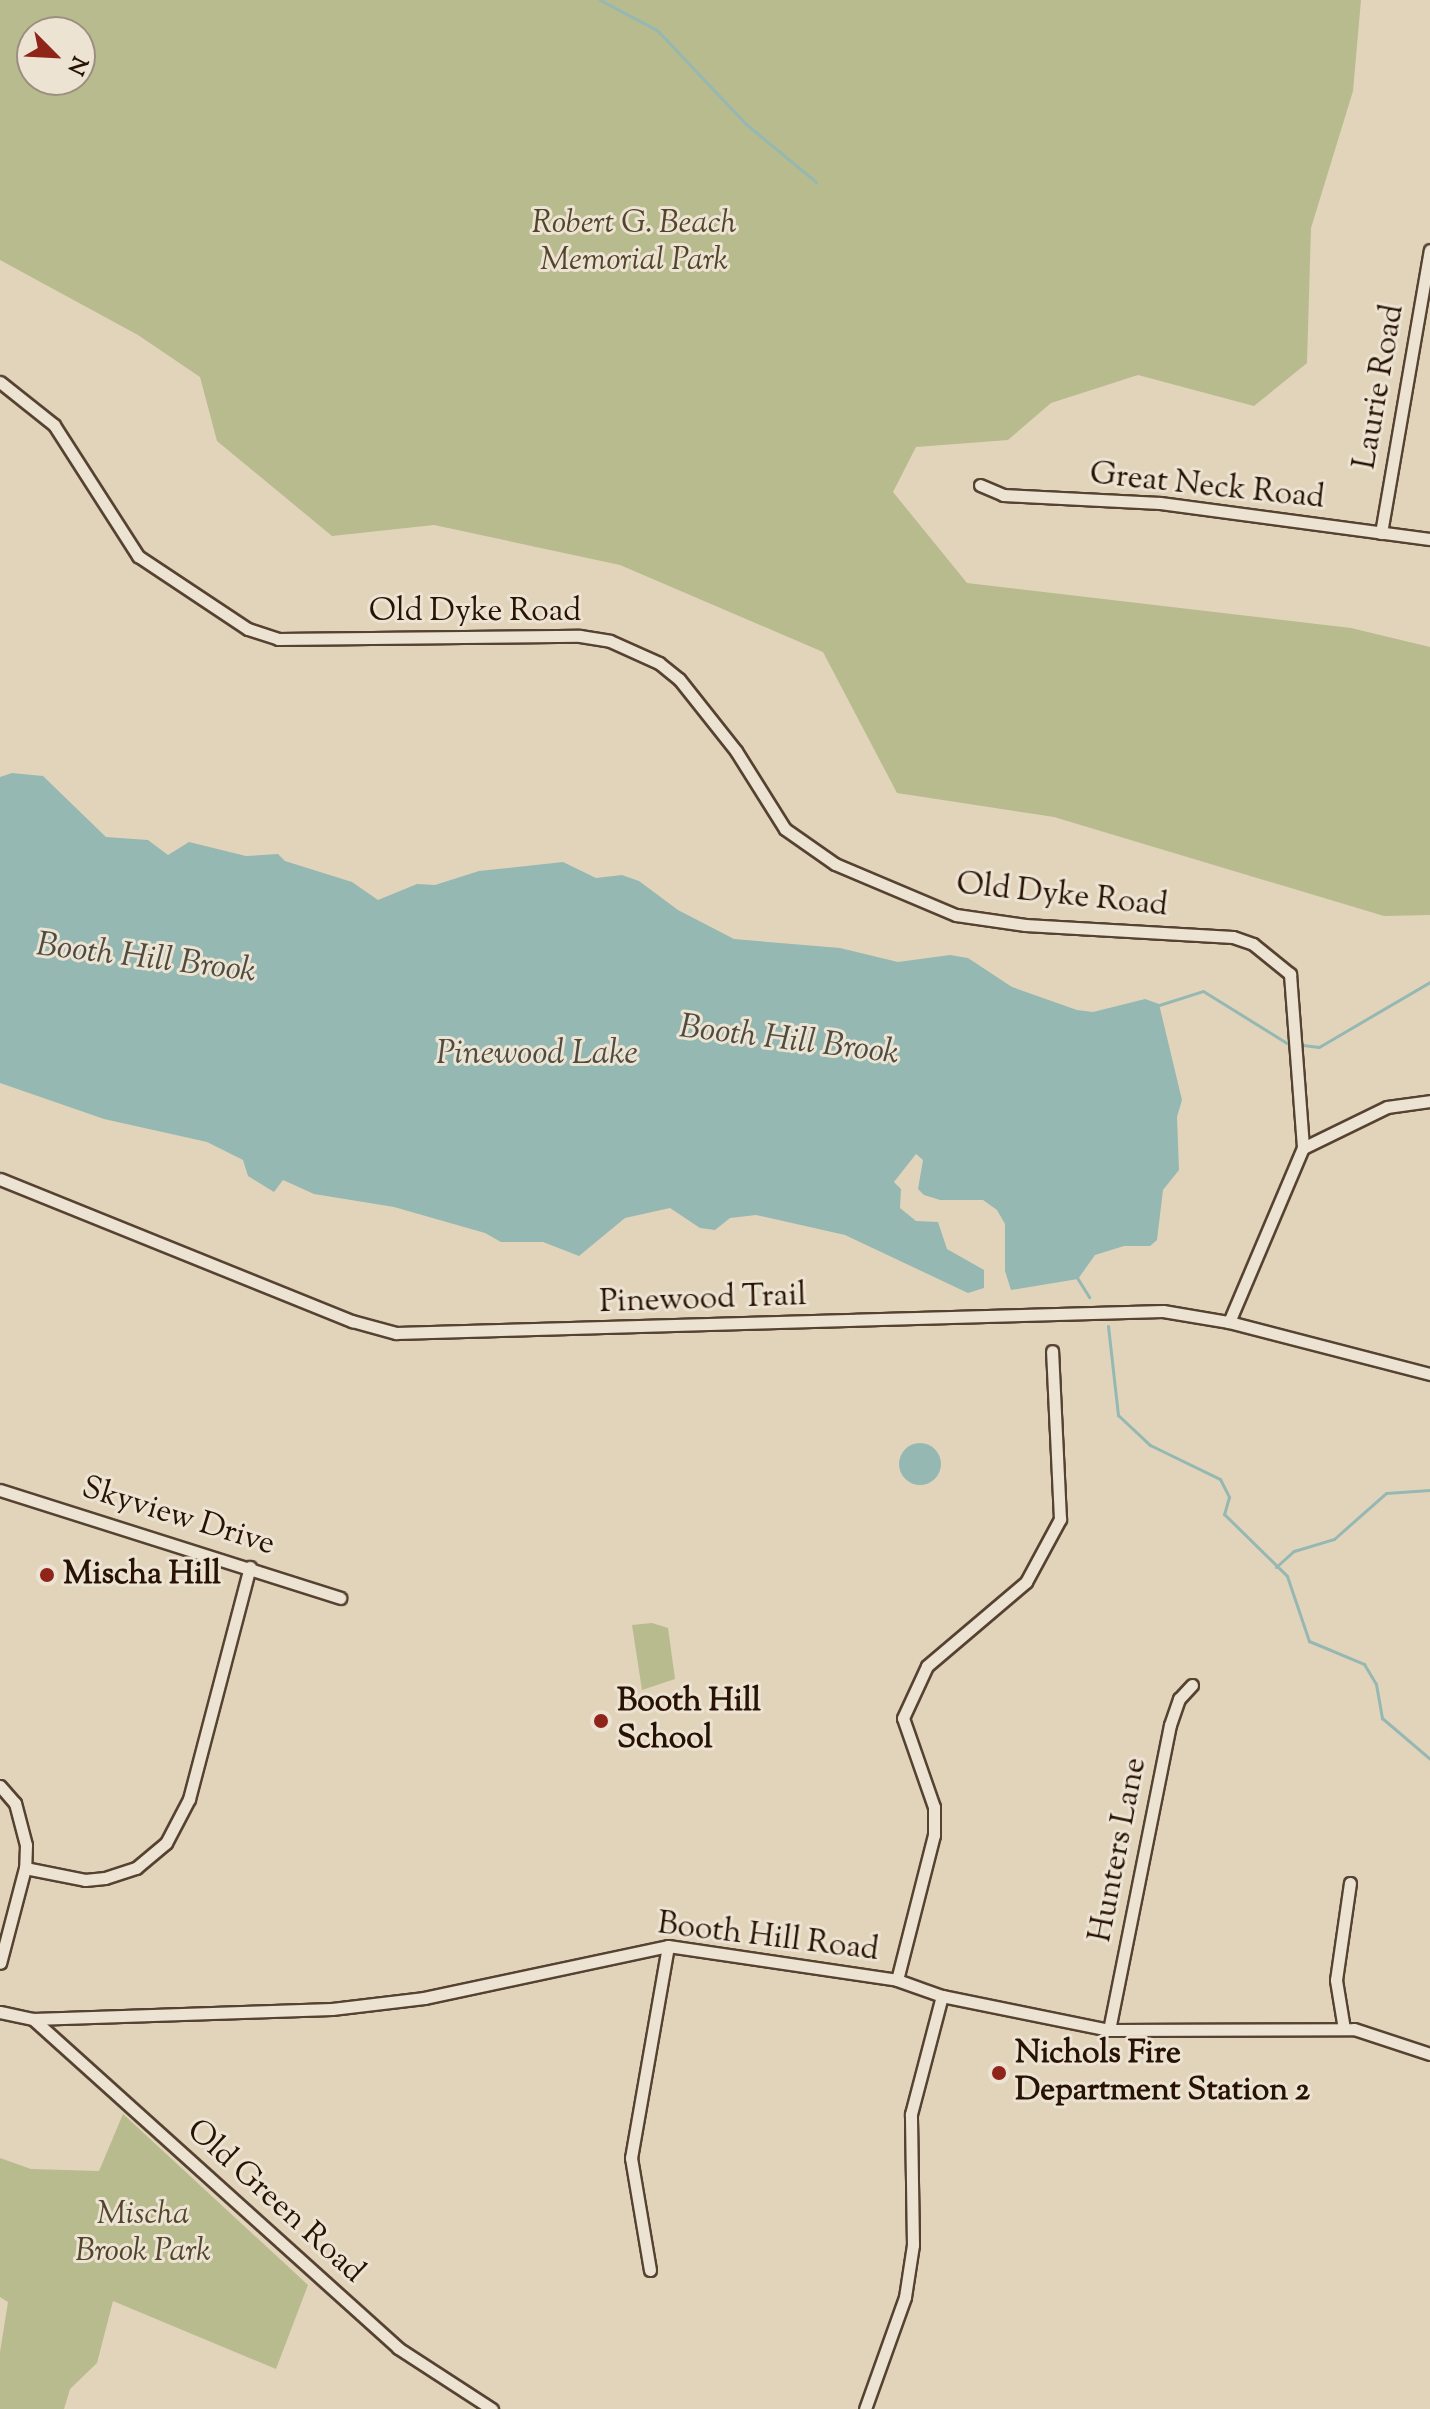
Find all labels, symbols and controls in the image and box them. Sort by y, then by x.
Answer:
north arrow [16,16,96,96]
text: N [58,50,94,79]
park label: Robert G. Beach Memorial Park [532,206,736,281]
street label: Laurie Road [1347,302,1413,472]
street label: Great Neck Road [1088,456,1326,518]
street label: Old Dyke Road [369,593,581,631]
street label: Old Dyke Road [954,866,1170,926]
water label: Booth Hill Brook [34,925,258,993]
water label: Booth Hill Brook [677,1007,901,1075]
water label: Pinewood Lake [436,1035,638,1075]
street label: Pinewood Trail [599,1277,807,1323]
street label: Skyview Drive [77,1469,279,1565]
place label: Mischa Hill [63,1556,221,1594]
marker: Mischa Hill [38,1566,56,1584]
place label: Booth Hill School [617,1684,761,1759]
marker: Booth Hill School [592,1712,610,1730]
street label: Hunters Lane [1082,1754,1156,1946]
street label: Booth Hill Road [655,1905,881,1971]
place label: Nichols Fire Department Station 2 [1015,2036,1310,2111]
marker: Nichols Fire Department Station 2 [990,2064,1008,2082]
street label: Old Green Road [178,2112,372,2292]
park label: Mischa Brook Park [75,2197,211,2272]

